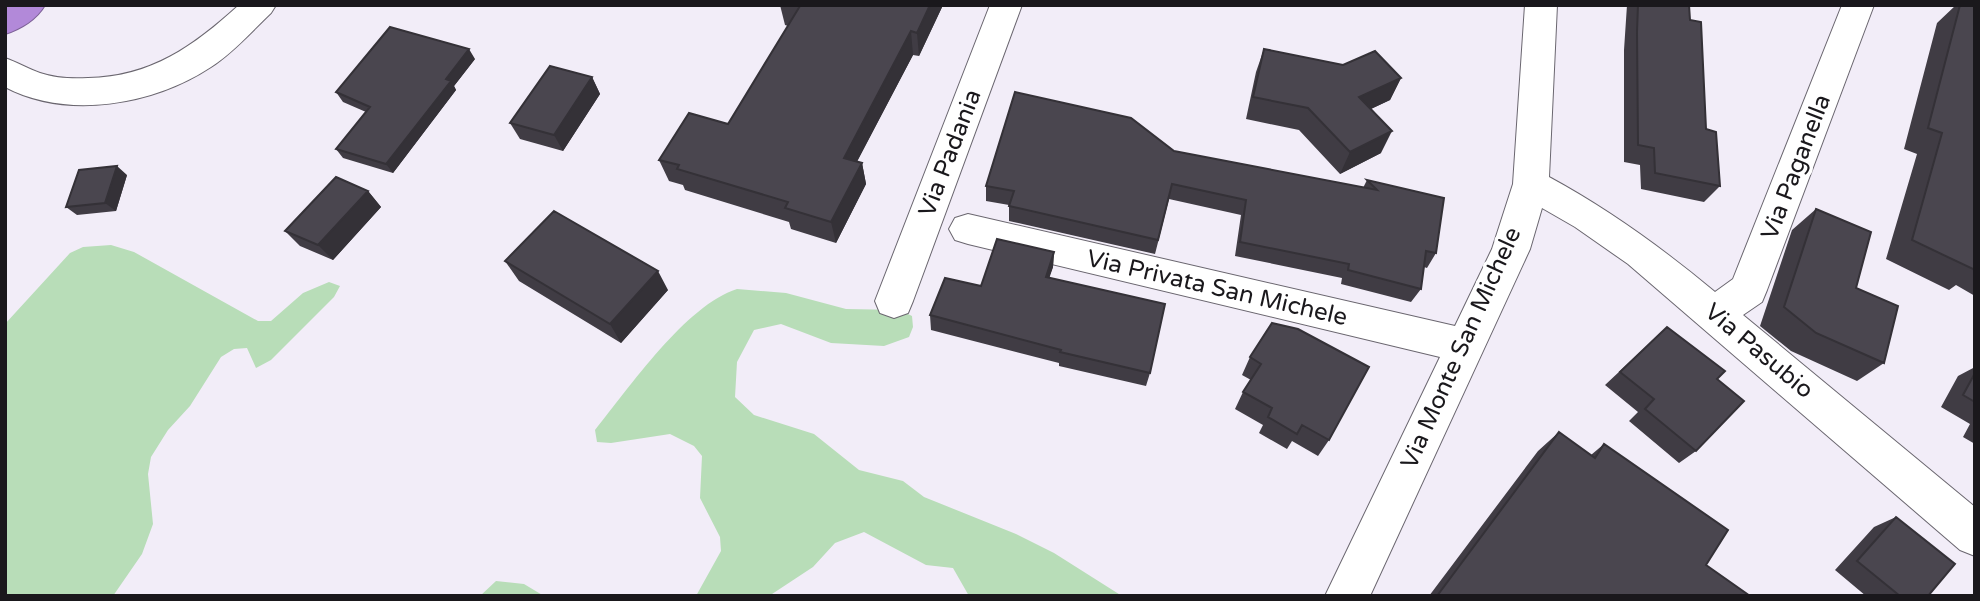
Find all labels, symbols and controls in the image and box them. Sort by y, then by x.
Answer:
street label: Via Padania [912,85,988,221]
street label: Via Paganella [1755,90,1837,244]
street label: Via Monte San Michele [1395,223,1527,473]
street label: Via Privata San Michele [1084,244,1350,332]
street label: Via Pasubio [1699,297,1819,405]

